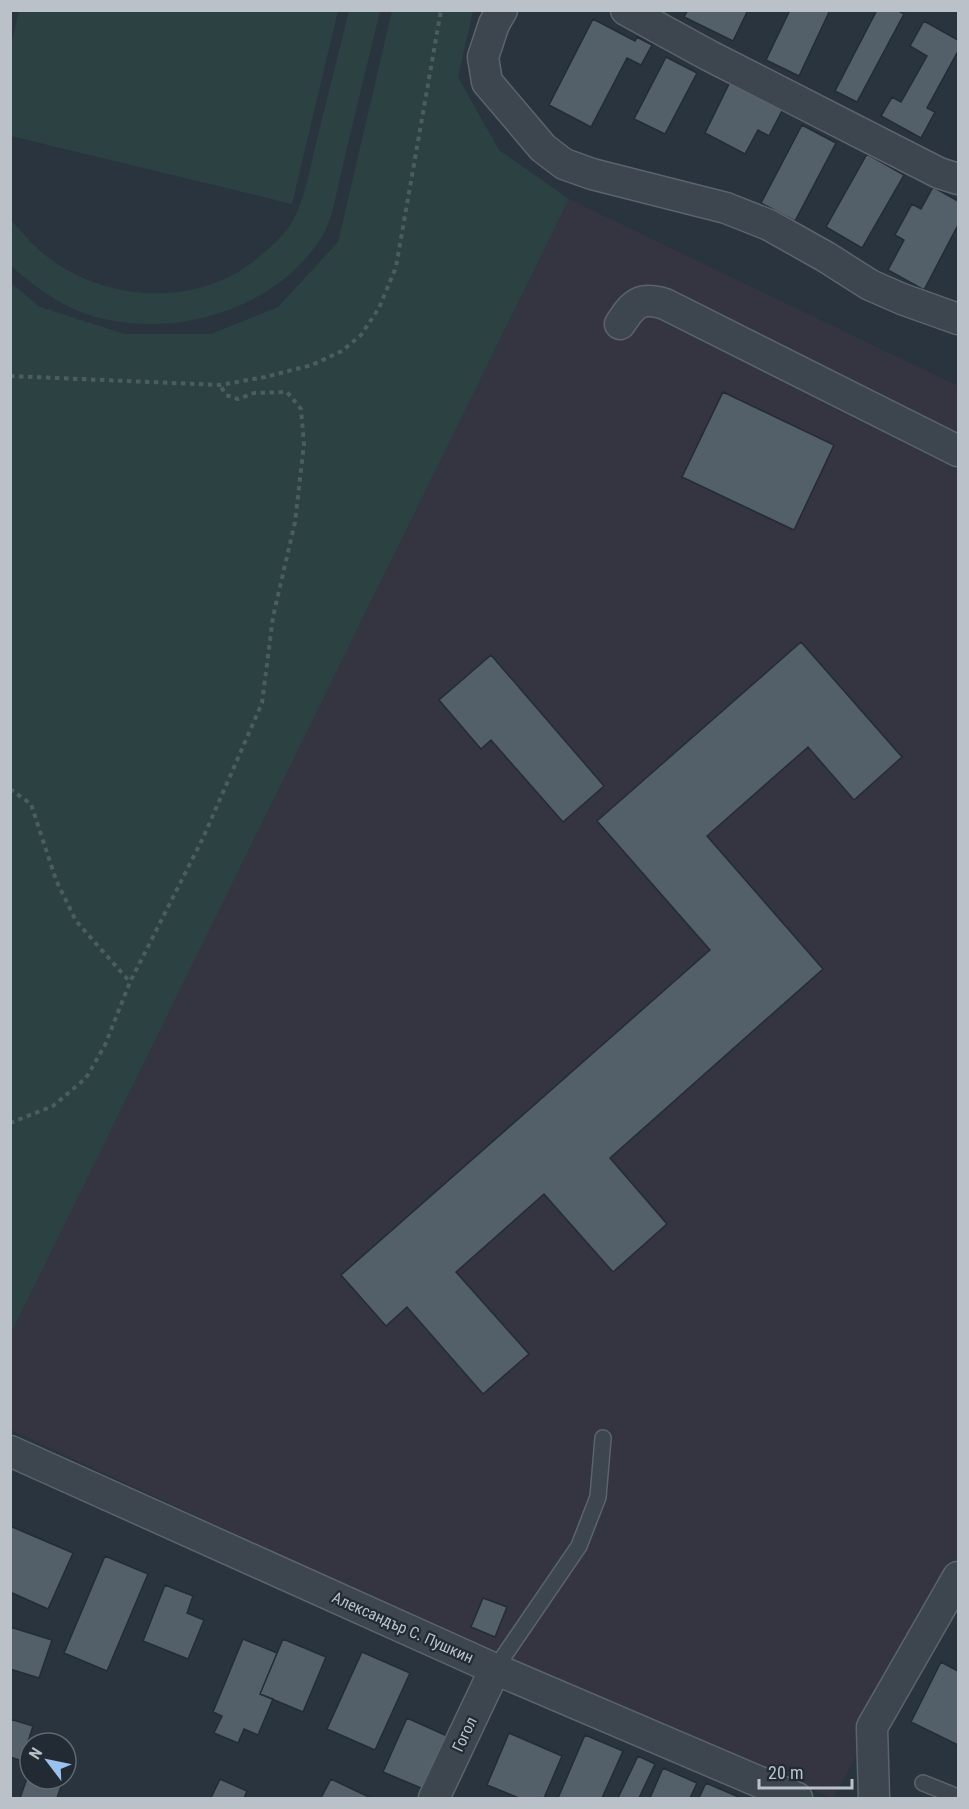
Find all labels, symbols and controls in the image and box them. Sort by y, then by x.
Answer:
street label: Александър С. Пушкин [329,1588,477,1667]
street label: Гогол [448,1714,481,1755]
north arrow [18,1731,78,1791]
text: N [25,1744,46,1763]
scale bar [759,1752,852,1790]
text: 20 m [768,1762,803,1783]

